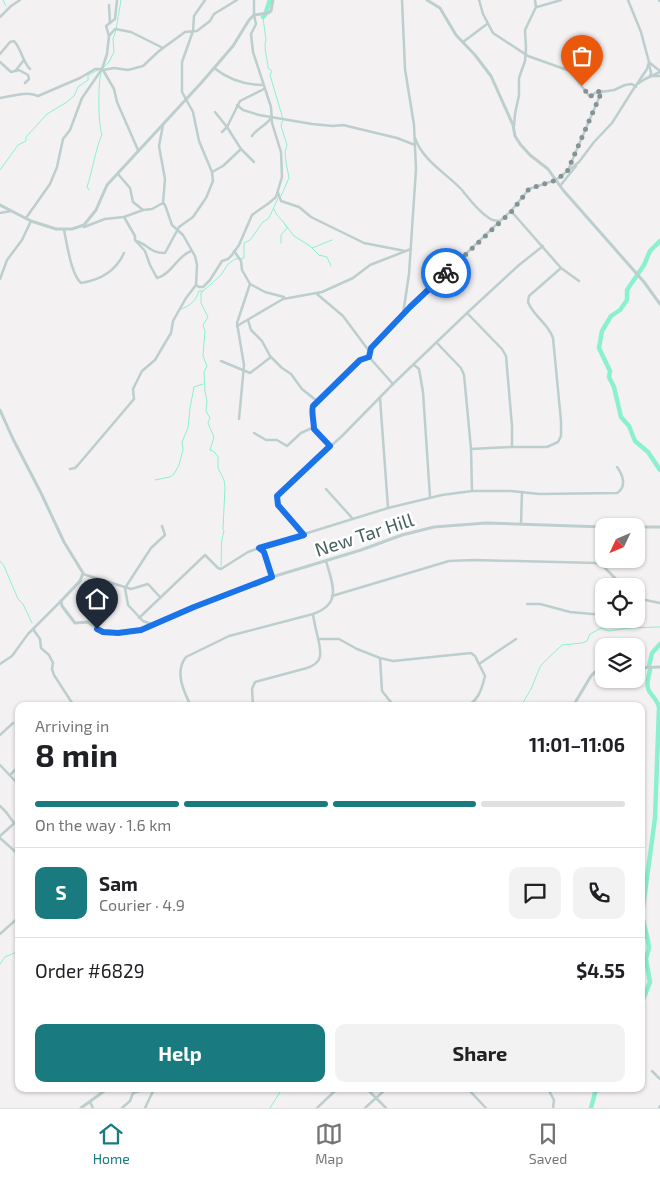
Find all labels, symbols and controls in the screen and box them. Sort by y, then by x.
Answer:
pin [561,35,603,86]
icon: bag [568,42,596,70]
courier [421,248,471,298]
icon: bike [432,259,460,287]
street label: New Tar Hill [312,507,417,561]
north arrow [595,518,645,568]
map controls [595,518,645,688]
pin [76,578,118,629]
button: locate [595,578,645,628]
icon: home [83,585,111,613]
button: layers [595,638,645,688]
text: Arriving in [35,716,109,735]
text: 11:01–11:06 [529,733,625,756]
text: 8 min [35,735,118,773]
text: On the way · 1.6 km [35,815,171,834]
button: chat [509,867,561,919]
button: phone [573,867,625,919]
text: Sam [99,872,138,895]
text: S [55,881,67,904]
text: Courier · 4.9 [99,895,185,914]
text: Order #6829 [35,959,145,982]
text: $4.55 [576,959,625,982]
button: Help [35,1024,325,1082]
button: Share [335,1024,625,1082]
tab: Home [93,1120,130,1167]
tab: Map [315,1120,343,1167]
tab: Saved [529,1120,567,1167]

